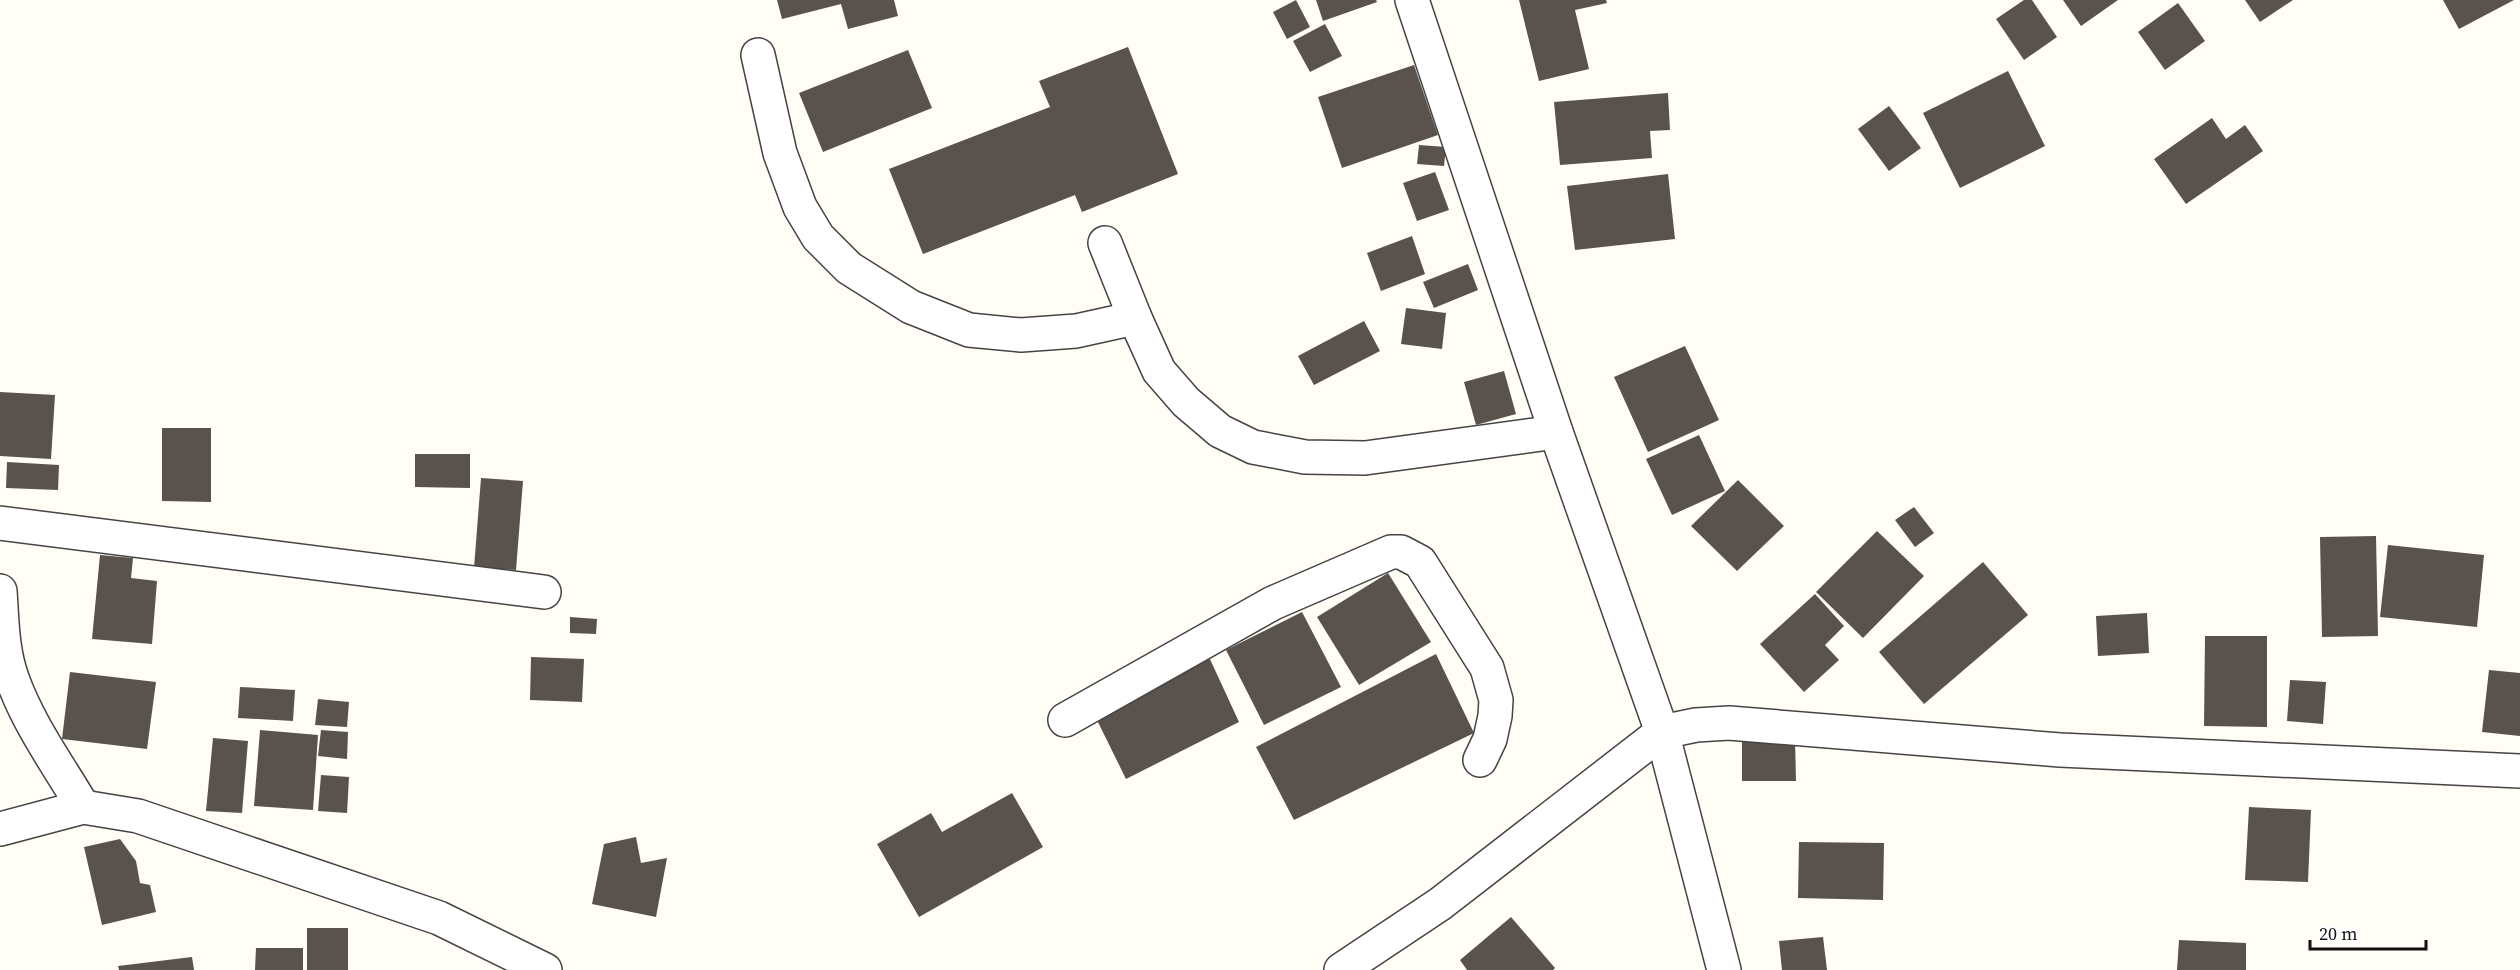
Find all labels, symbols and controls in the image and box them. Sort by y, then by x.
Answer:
scale bar [2310,913,2426,951]
text: 20 m [2319,921,2357,946]

